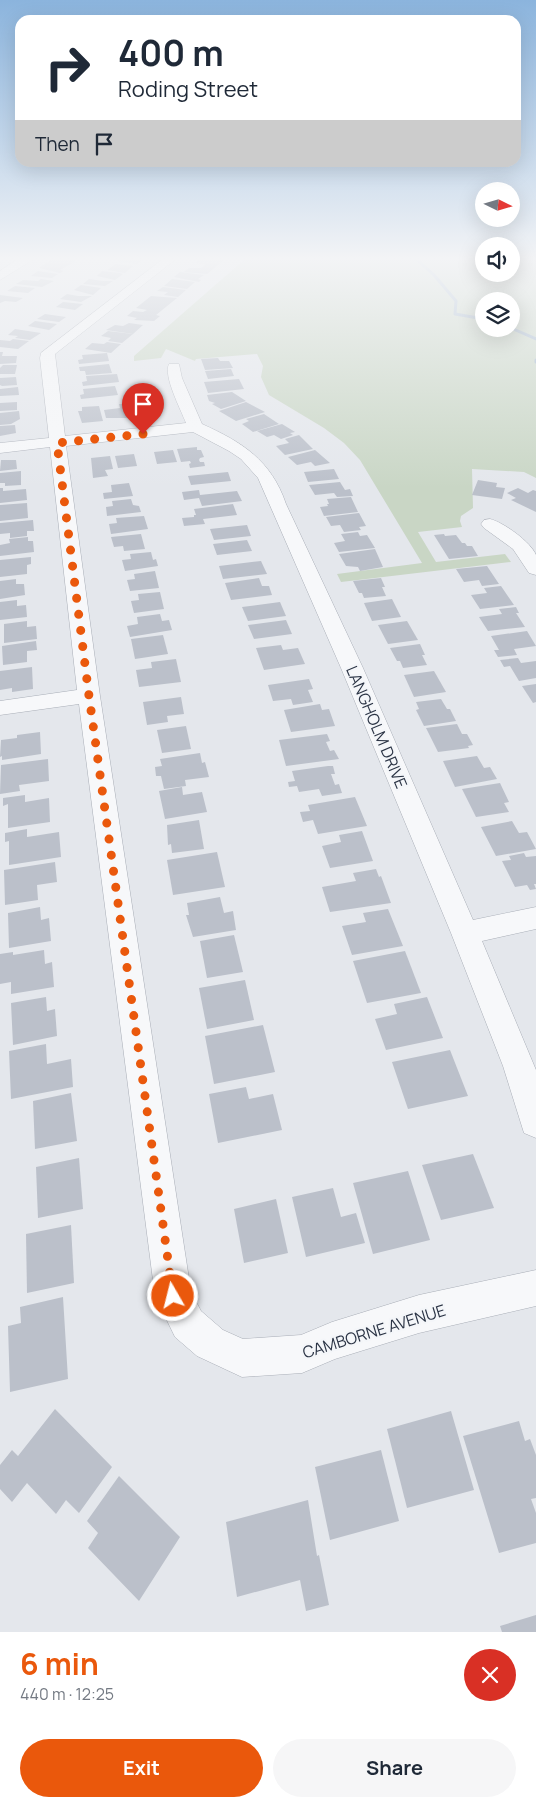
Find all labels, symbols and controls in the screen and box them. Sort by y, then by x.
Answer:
text: 400 m [118,29,224,77]
icon: right [35,35,100,100]
text: Roding Street [118,74,258,104]
icon: arrive [90,130,118,158]
text: Then [35,131,80,157]
north arrow [475,182,520,228]
map controls [475,182,520,337]
button: sound [475,237,520,282]
button: layers [475,292,520,337]
pin [122,383,164,434]
icon: arrive [129,390,157,418]
street label: LANGHOLM DRIVE [341,662,413,792]
position arrow [146,1269,198,1321]
street label: CAMBORNE AVENUE [300,1299,448,1363]
text: 6 min [20,1643,99,1684]
button: close [464,1649,516,1701]
text: 440 m · 12:25 [20,1683,114,1705]
button: Exit [20,1739,263,1797]
button: Share [273,1739,516,1797]

